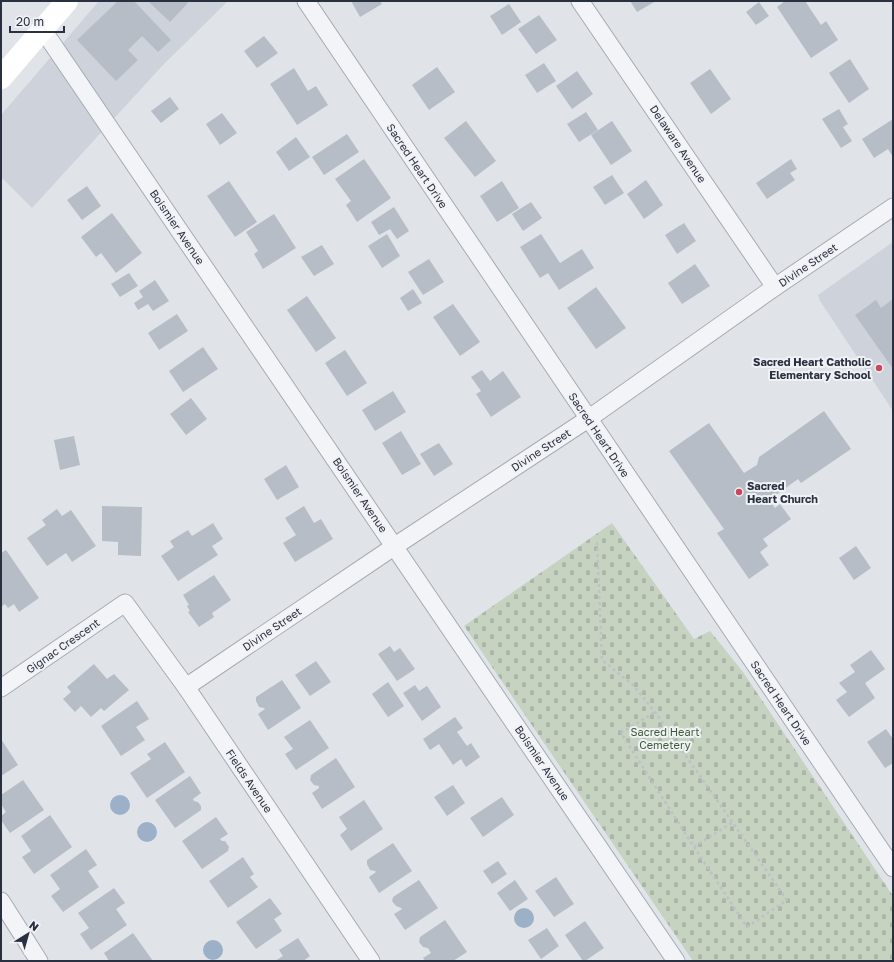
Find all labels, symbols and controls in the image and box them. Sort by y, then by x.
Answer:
scale bar [10,8,64,34]
text: 20 m [16,14,44,29]
street label: Delaware Avenue [648,102,709,185]
street label: Sacred Heart Drive [384,121,451,210]
street label: Boismier Avenue [148,187,207,267]
street label: Divine Street [776,240,840,289]
place label: Sacred Heart Catholic Elementary School [753,355,872,381]
marker: Sacred Heart Catholic Elementary School [874,363,884,373]
street label: Sacred Heart Drive [566,390,633,479]
street label: Divine Street [509,426,573,474]
street label: Boismier Avenue [331,455,390,535]
place label: Sacred Heart Church [747,479,818,505]
marker: Sacred Heart Church [734,487,744,497]
street label: Divine Street [240,604,304,653]
street label: Gignac Crescent [24,615,102,676]
street label: Sacred Heart Drive [748,658,815,747]
street label: Boismier Avenue [513,723,572,803]
park label: Sacred Heart Cemetery [630,725,700,751]
street label: Fields Avenue [223,747,275,815]
north arrow [8,914,48,954]
text: N [27,918,42,933]

